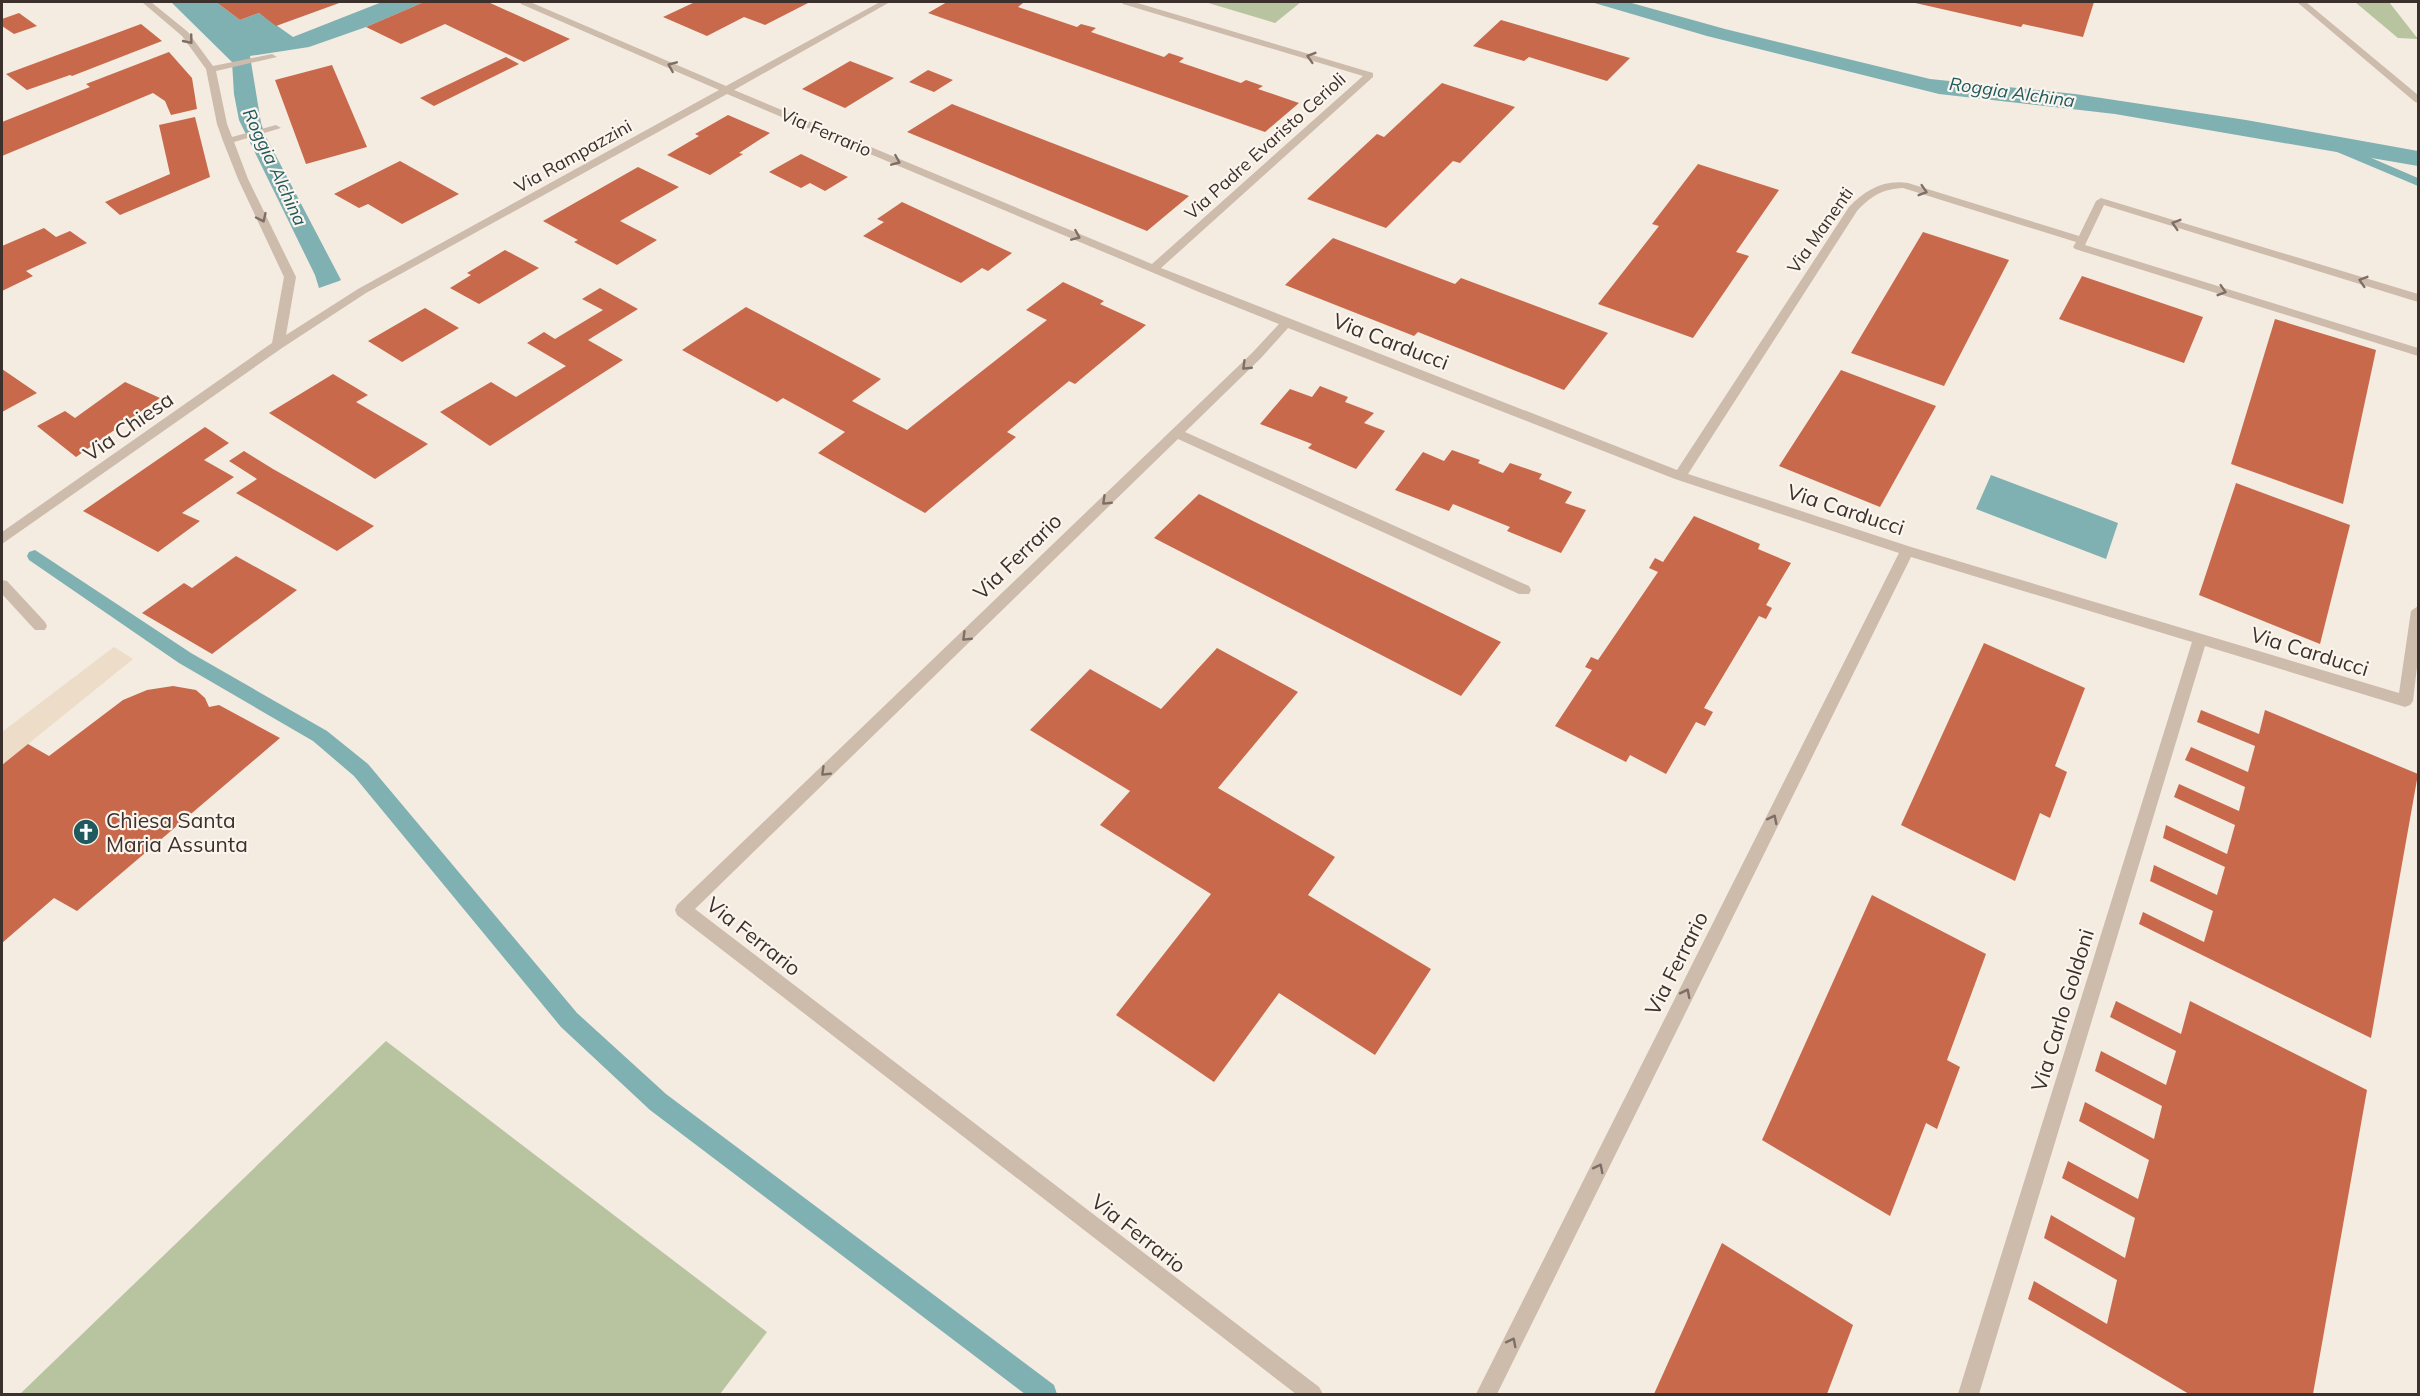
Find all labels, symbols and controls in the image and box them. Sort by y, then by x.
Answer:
one-way arrow [182,33,193,44]
one-way arrow [1306,52,1317,64]
one-way arrow [668,61,679,73]
street label: Via Padre Evaristo Cerioli [1180,68,1350,224]
water label: Roggia Alchina [1948,72,2076,112]
street label: Via Ferrario [777,103,875,161]
water label: Roggia Alchina [238,105,312,229]
street label: Via Rampazzini [510,114,636,198]
one-way arrow [889,154,900,166]
street label: Via Manenti [1782,182,1858,278]
one-way arrow [1917,184,1927,196]
one-way arrow [254,212,266,223]
one-way arrow [2171,219,2182,231]
one-way arrow [1069,229,1080,241]
one-way arrow [2358,276,2369,288]
one-way arrow [2216,284,2227,296]
street label: Via Carducci [1329,307,1453,375]
one-way arrow [1243,359,1253,370]
street label: Via Chiesa [78,386,178,466]
street label: Via Carducci [1784,478,1908,540]
one-way arrow [1102,494,1113,505]
street label: Via Ferrario [967,507,1067,605]
street label: Via Carducci [2248,621,2372,681]
one-way arrow [962,630,972,641]
one-way arrow [822,765,833,776]
place label: Chiesa Santa Maria Assunta [106,807,248,857]
one-way arrow [1766,814,1778,825]
church icon: Chiesa Santa Maria Assunta [71,817,101,847]
street label: Via Ferrario [702,891,806,981]
street label: Via Ferrario [1639,907,1713,1019]
street label: Via Carlo Goldoni [2025,926,2099,1094]
one-way arrow [1679,989,1691,1000]
one-way arrow [1592,1163,1603,1174]
street label: Via Ferrario [1087,1188,1191,1278]
one-way arrow [1505,1338,1516,1349]

